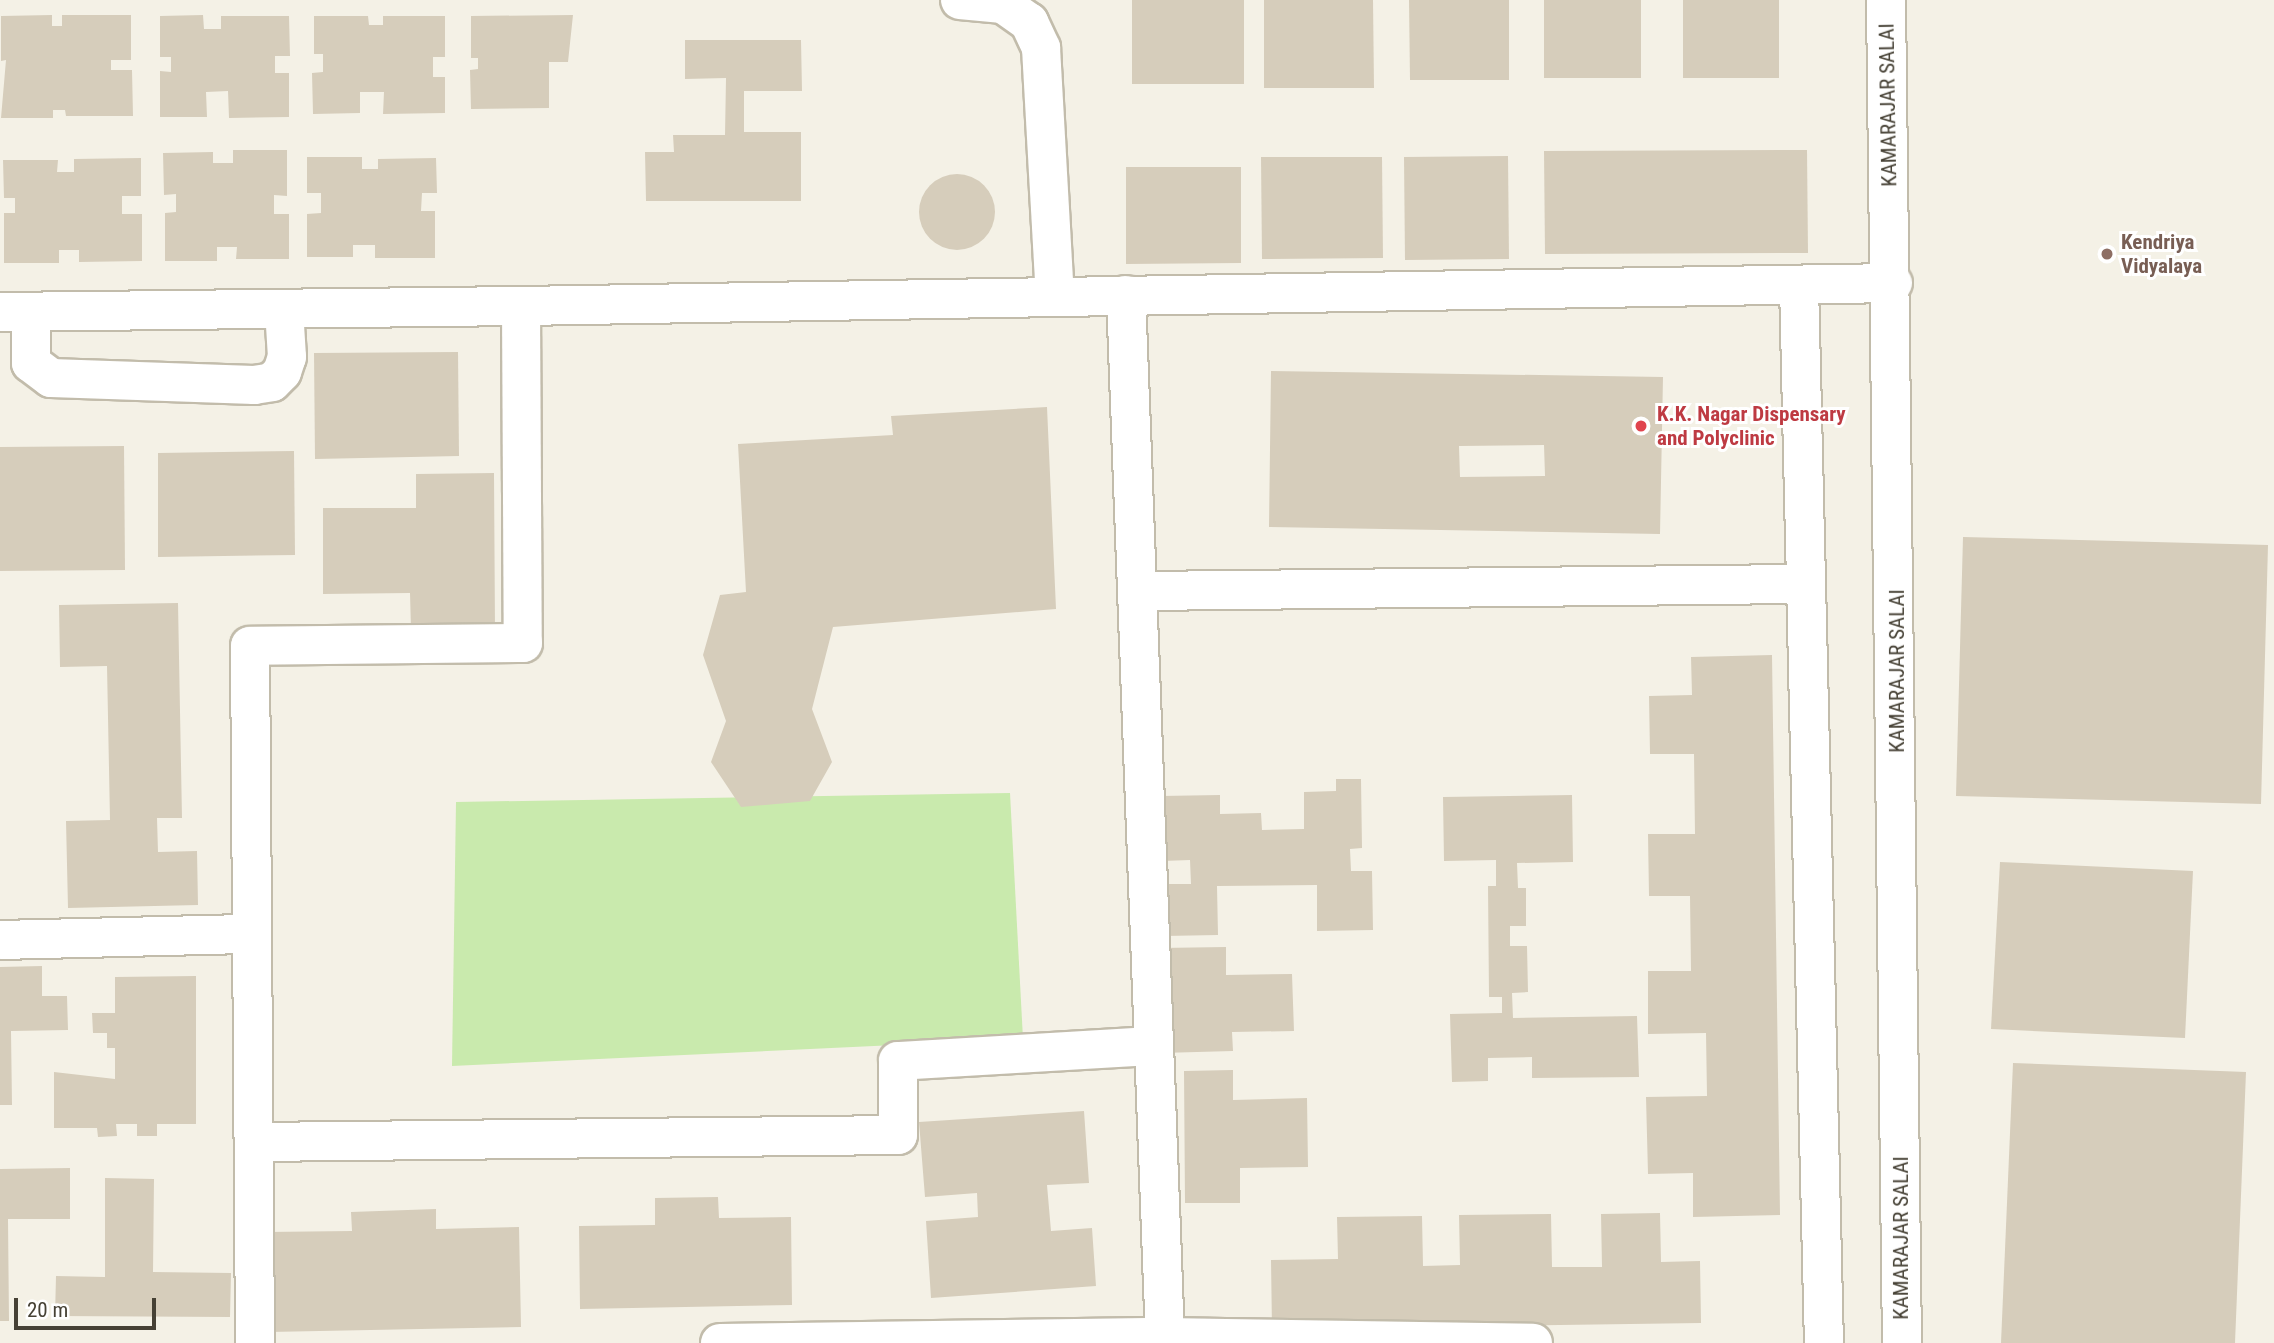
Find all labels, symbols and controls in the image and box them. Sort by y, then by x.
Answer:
street label: KAMARAJAR SALAI [1874,23,1902,187]
place label: Kendriya Vidyalaya [2121,229,2202,279]
marker: Kendriya Vidyalaya [2099,246,2115,262]
place label: K.K. Nagar Dispensary and Polyclinic [1657,401,1846,451]
marker: K.K. Nagar Dispensary and Polyclinic [1631,416,1651,436]
street label: KAMARAJAR SALAI [1884,589,1910,753]
street label: KAMARAJAR SALAI [1888,1156,1914,1320]
scale bar [18,1284,159,1328]
text: 20 m [27,1298,68,1322]

